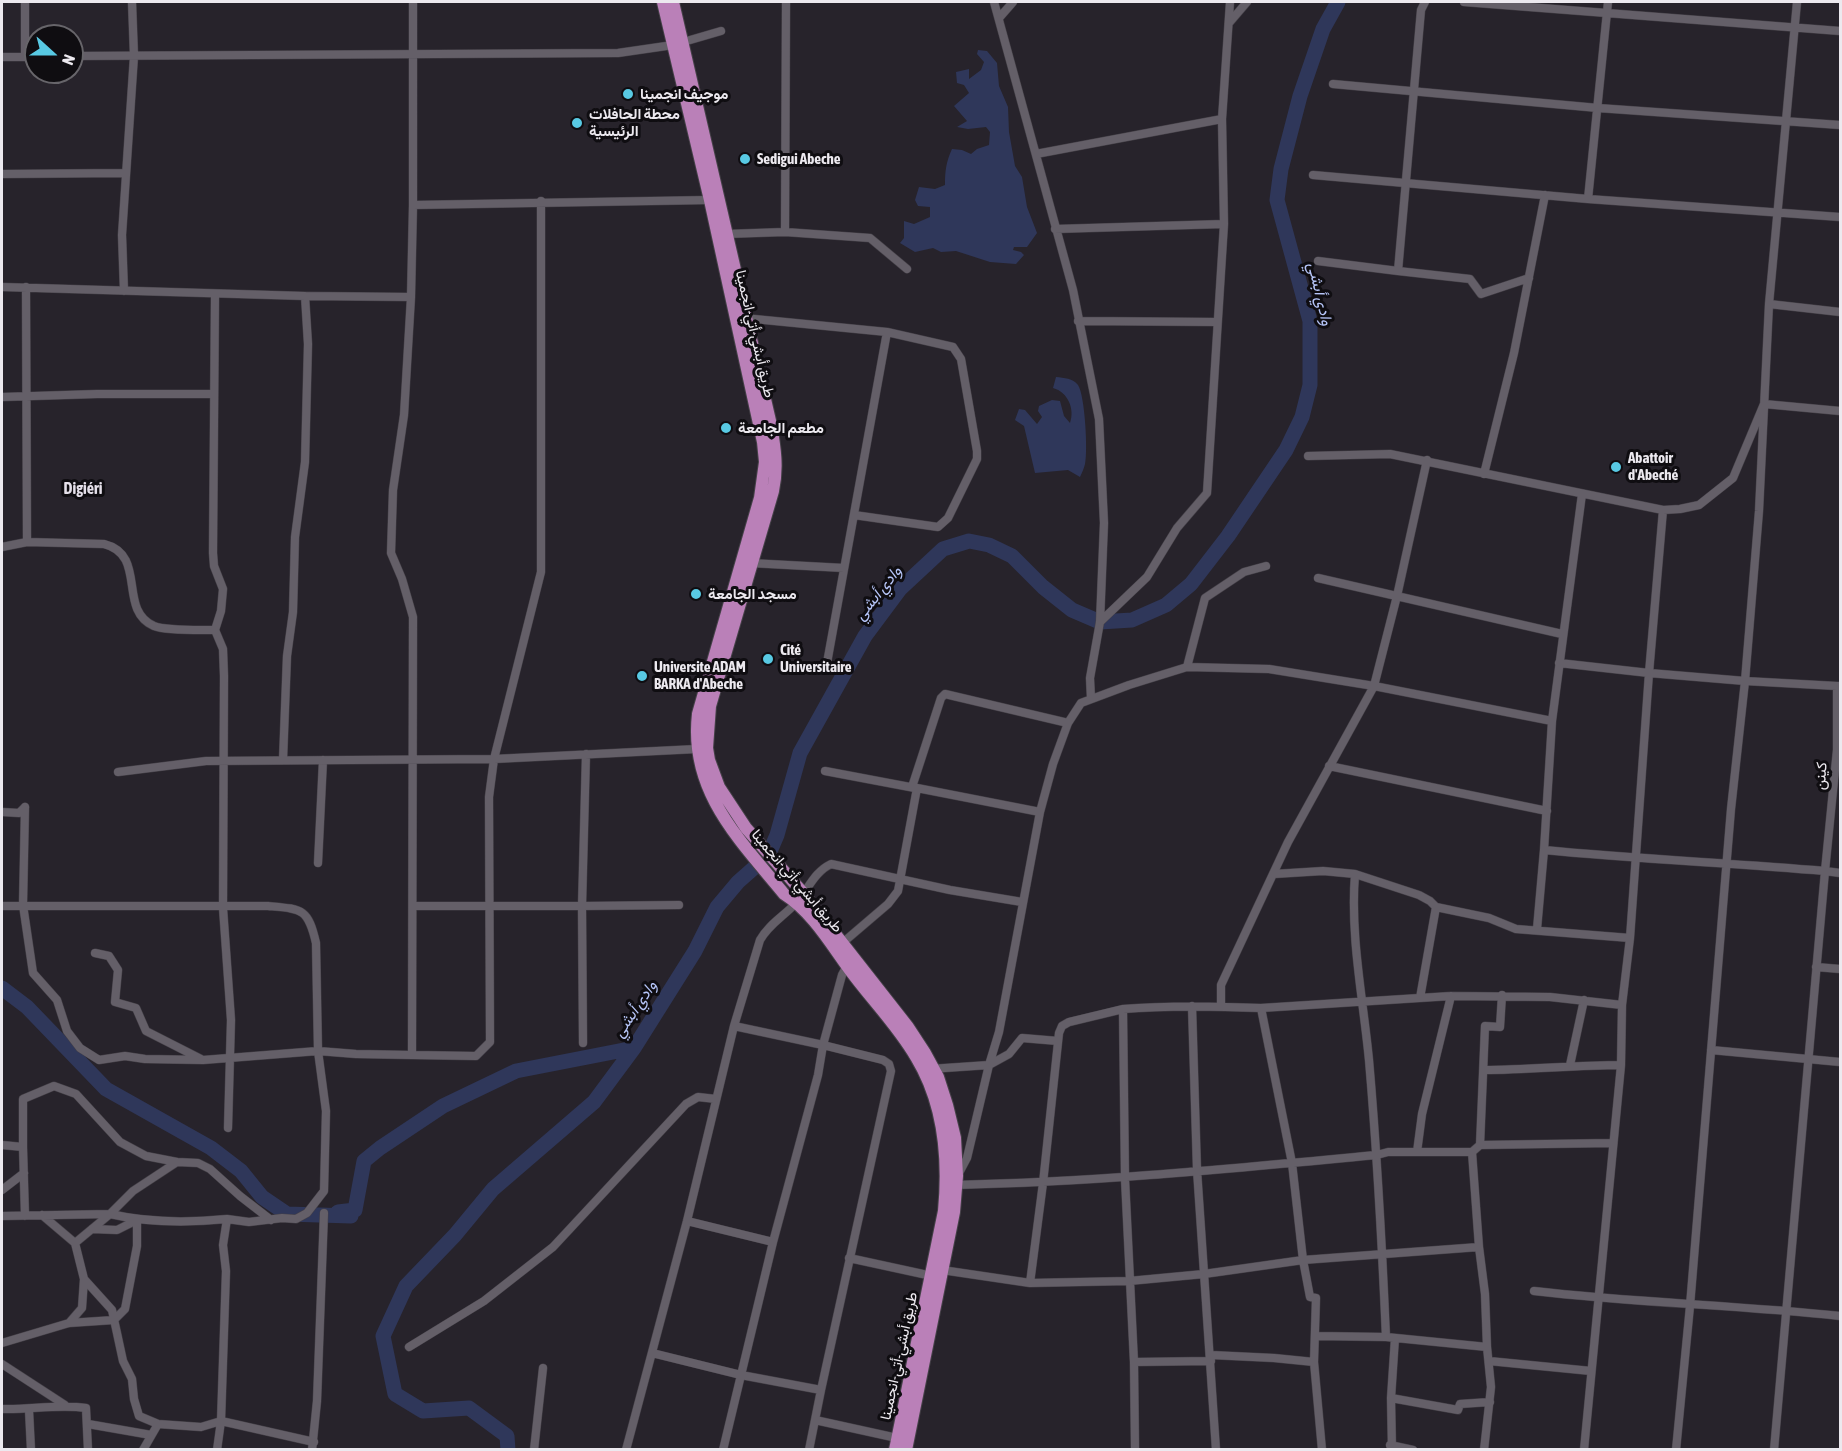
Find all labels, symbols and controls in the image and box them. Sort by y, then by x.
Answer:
north arrow [24,24,84,84]
text: N [59,52,79,67]
place label: موجيف انجمينا [640,85,728,103]
marker: موجيف انجمينا [621,87,635,101]
place label: محطة الحافلات الرئيسية [589,105,680,140]
marker: محطة الحافلات الرئيسية [570,116,584,130]
place label: Sedigui Abeche [757,150,841,168]
marker: Sedigui Abeche [738,152,752,166]
water label: وادي أبشي [1303,261,1337,327]
street label: طريق أبشي-أتي-انجمينا [732,268,778,400]
place label: مطعم الجامعة [738,419,824,437]
marker: مطعم الجامعة [719,421,733,435]
place label: Abattoir d'Abeché [1628,449,1678,484]
marker: Abattoir d'Abeché [1609,460,1623,474]
district label: Digiéri [64,479,102,499]
water label: وادي أبشي [850,562,906,624]
place label: مسجد الجامعة [708,585,797,603]
marker: مسجد الجامعة [689,587,703,601]
place label: Cité Universitaire [780,641,852,676]
marker: Cité Universitaire [761,652,775,666]
place label: Universite ADAM BARKA d'Abeche [654,658,746,693]
marker: Universite ADAM BARKA d'Abeche [635,669,649,683]
street label: كينن [1811,761,1831,791]
street label: طريق أبشي-أتي-انجمينا [747,826,847,936]
water label: وادي أبشي [609,977,661,1041]
street label: طريق أبشي-أتي-انجمينا [877,1290,921,1422]

